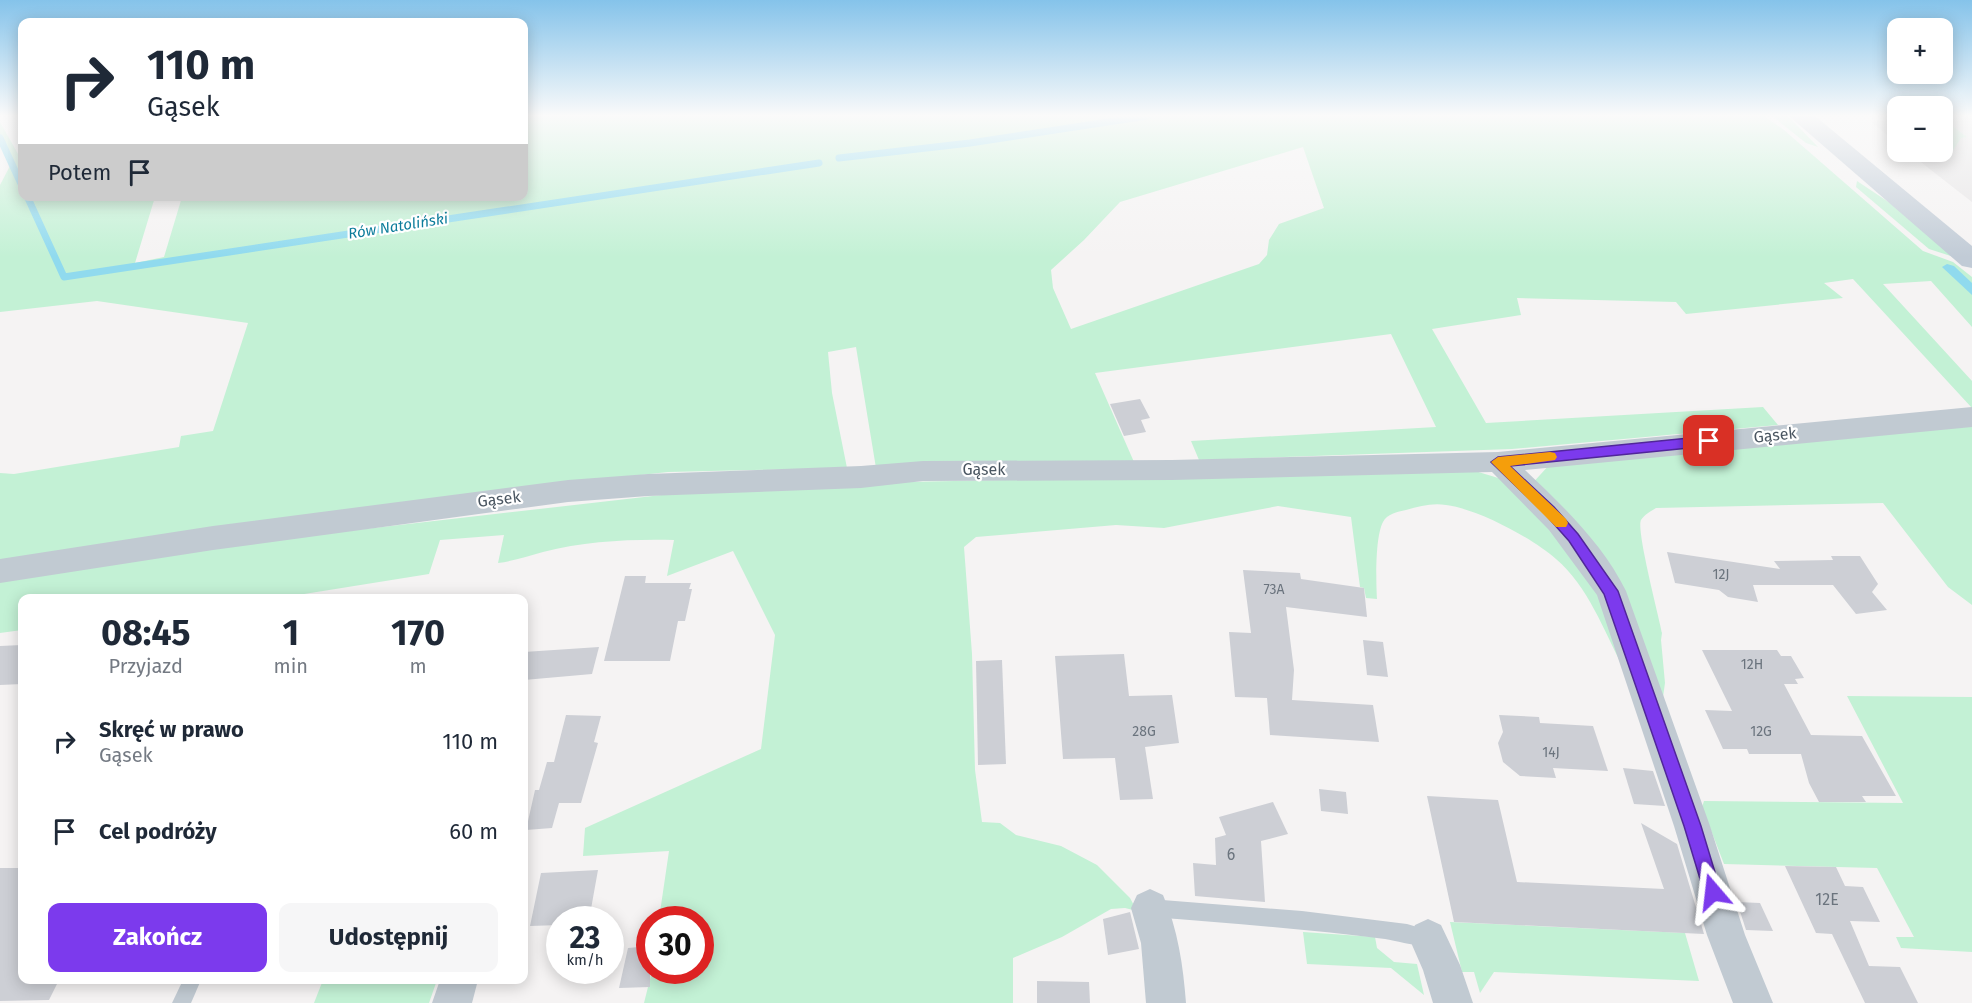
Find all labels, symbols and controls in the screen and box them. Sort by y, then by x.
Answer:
map controls [1887,18,1953,162]
button: + [1887,18,1953,84]
text: 110 m [147,40,255,90]
icon: right [48,42,126,120]
text: Gąsek [147,91,220,123]
button: − [1887,96,1953,162]
icon: arrive [123,156,156,189]
text: Potem [48,159,111,186]
water label: Rów Natoliński [347,209,449,243]
pin [1683,415,1734,466]
street label: Gąsek [1753,423,1798,448]
icon: arrive [1692,424,1725,457]
street label: Gąsek [962,460,1006,480]
street label: Gąsek [476,487,522,512]
house number: 12J [1712,566,1730,583]
house number: 73A [1263,581,1285,598]
text: 08:45 [101,611,191,655]
text: 1 [282,611,299,655]
text: 170 [391,611,445,655]
text: Przyjazd [109,654,183,678]
text: min [274,654,308,678]
text: m [409,654,427,678]
house number: 12H [1741,656,1763,673]
text: Skręć w prawo [99,716,244,743]
house number: 28G [1132,723,1156,740]
house number: 12G [1750,723,1772,740]
icon: right [48,725,81,758]
text: 110 m [442,728,498,755]
text: Gąsek [99,743,153,767]
house number: 14J [1542,744,1560,761]
icon: arrive [48,815,81,848]
text: Cel podróży [99,818,217,845]
text: 60 m [449,818,498,845]
house number: 6 [1227,845,1235,864]
position arrow [1681,860,1745,924]
house number: 12E [1815,890,1839,909]
button: Zakończ [48,903,267,972]
button: Udostępnij [279,903,498,972]
speed limit sign: 30 [636,906,714,984]
text: 23 [570,920,600,956]
text: km/h [566,951,604,969]

